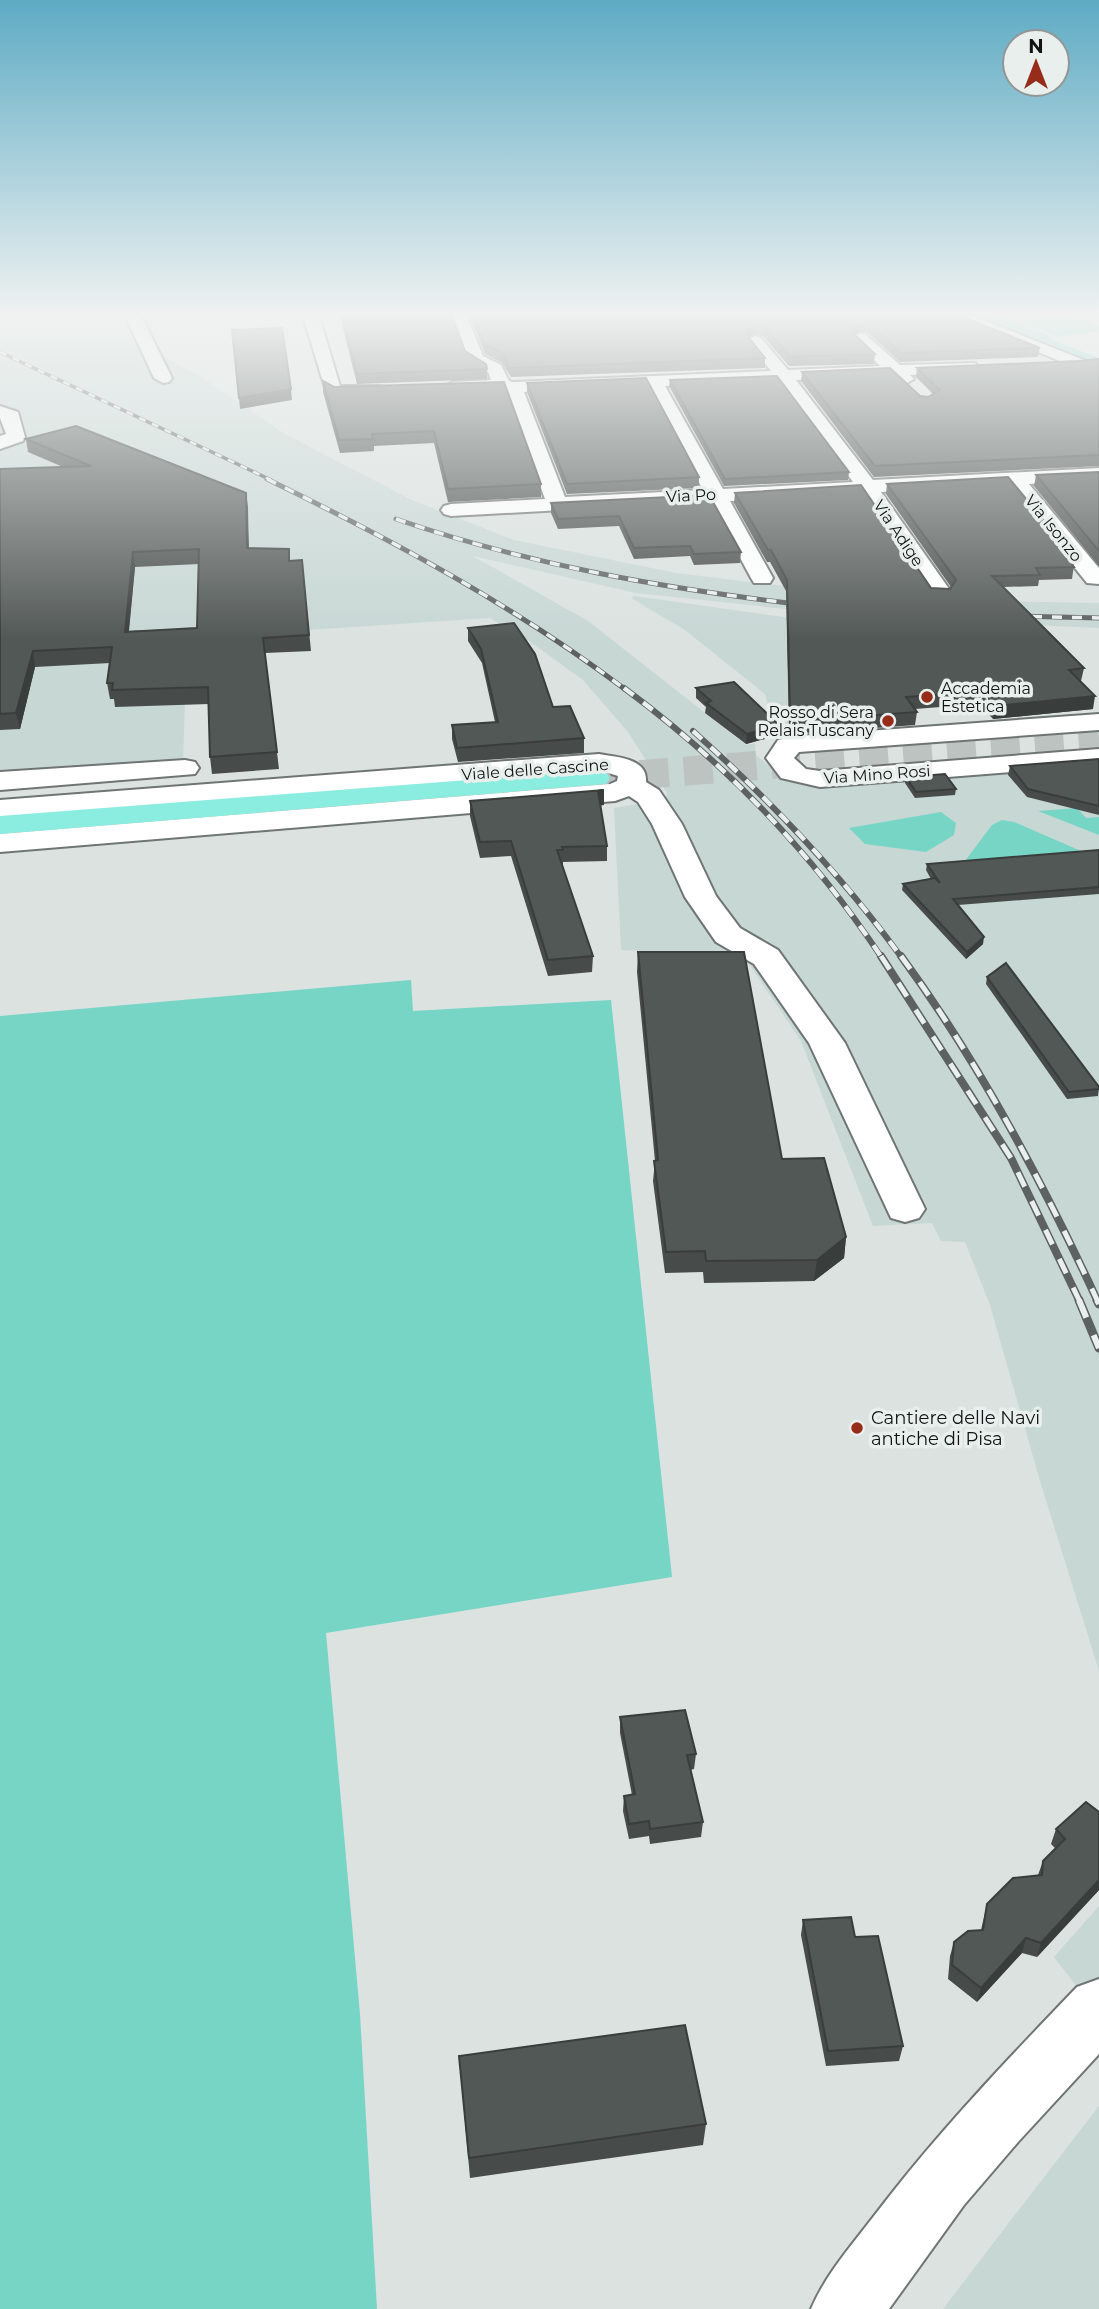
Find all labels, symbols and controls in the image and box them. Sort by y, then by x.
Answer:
north arrow [1001,28,1071,98]
text: N [1028,35,1044,58]
street label: Via Po [665,485,717,506]
street label: Via Isonzo [1021,491,1086,566]
street label: Via Adige [869,496,928,570]
place label: Accademia Estetica [941,679,1031,716]
marker: Accademia Estetica [919,689,935,705]
place label: Rosso di Sera Relais Tuscany [758,703,874,740]
marker: Rosso di Sera Relais Tuscany [880,713,896,729]
street label: Viale delle Cascine [461,755,609,784]
street label: Via Mino Rosi [823,761,931,788]
place label: Cantiere delle Navi antiche di Pisa [871,1407,1040,1450]
marker: Cantiere delle Navi antiche di Pisa [849,1420,865,1436]

